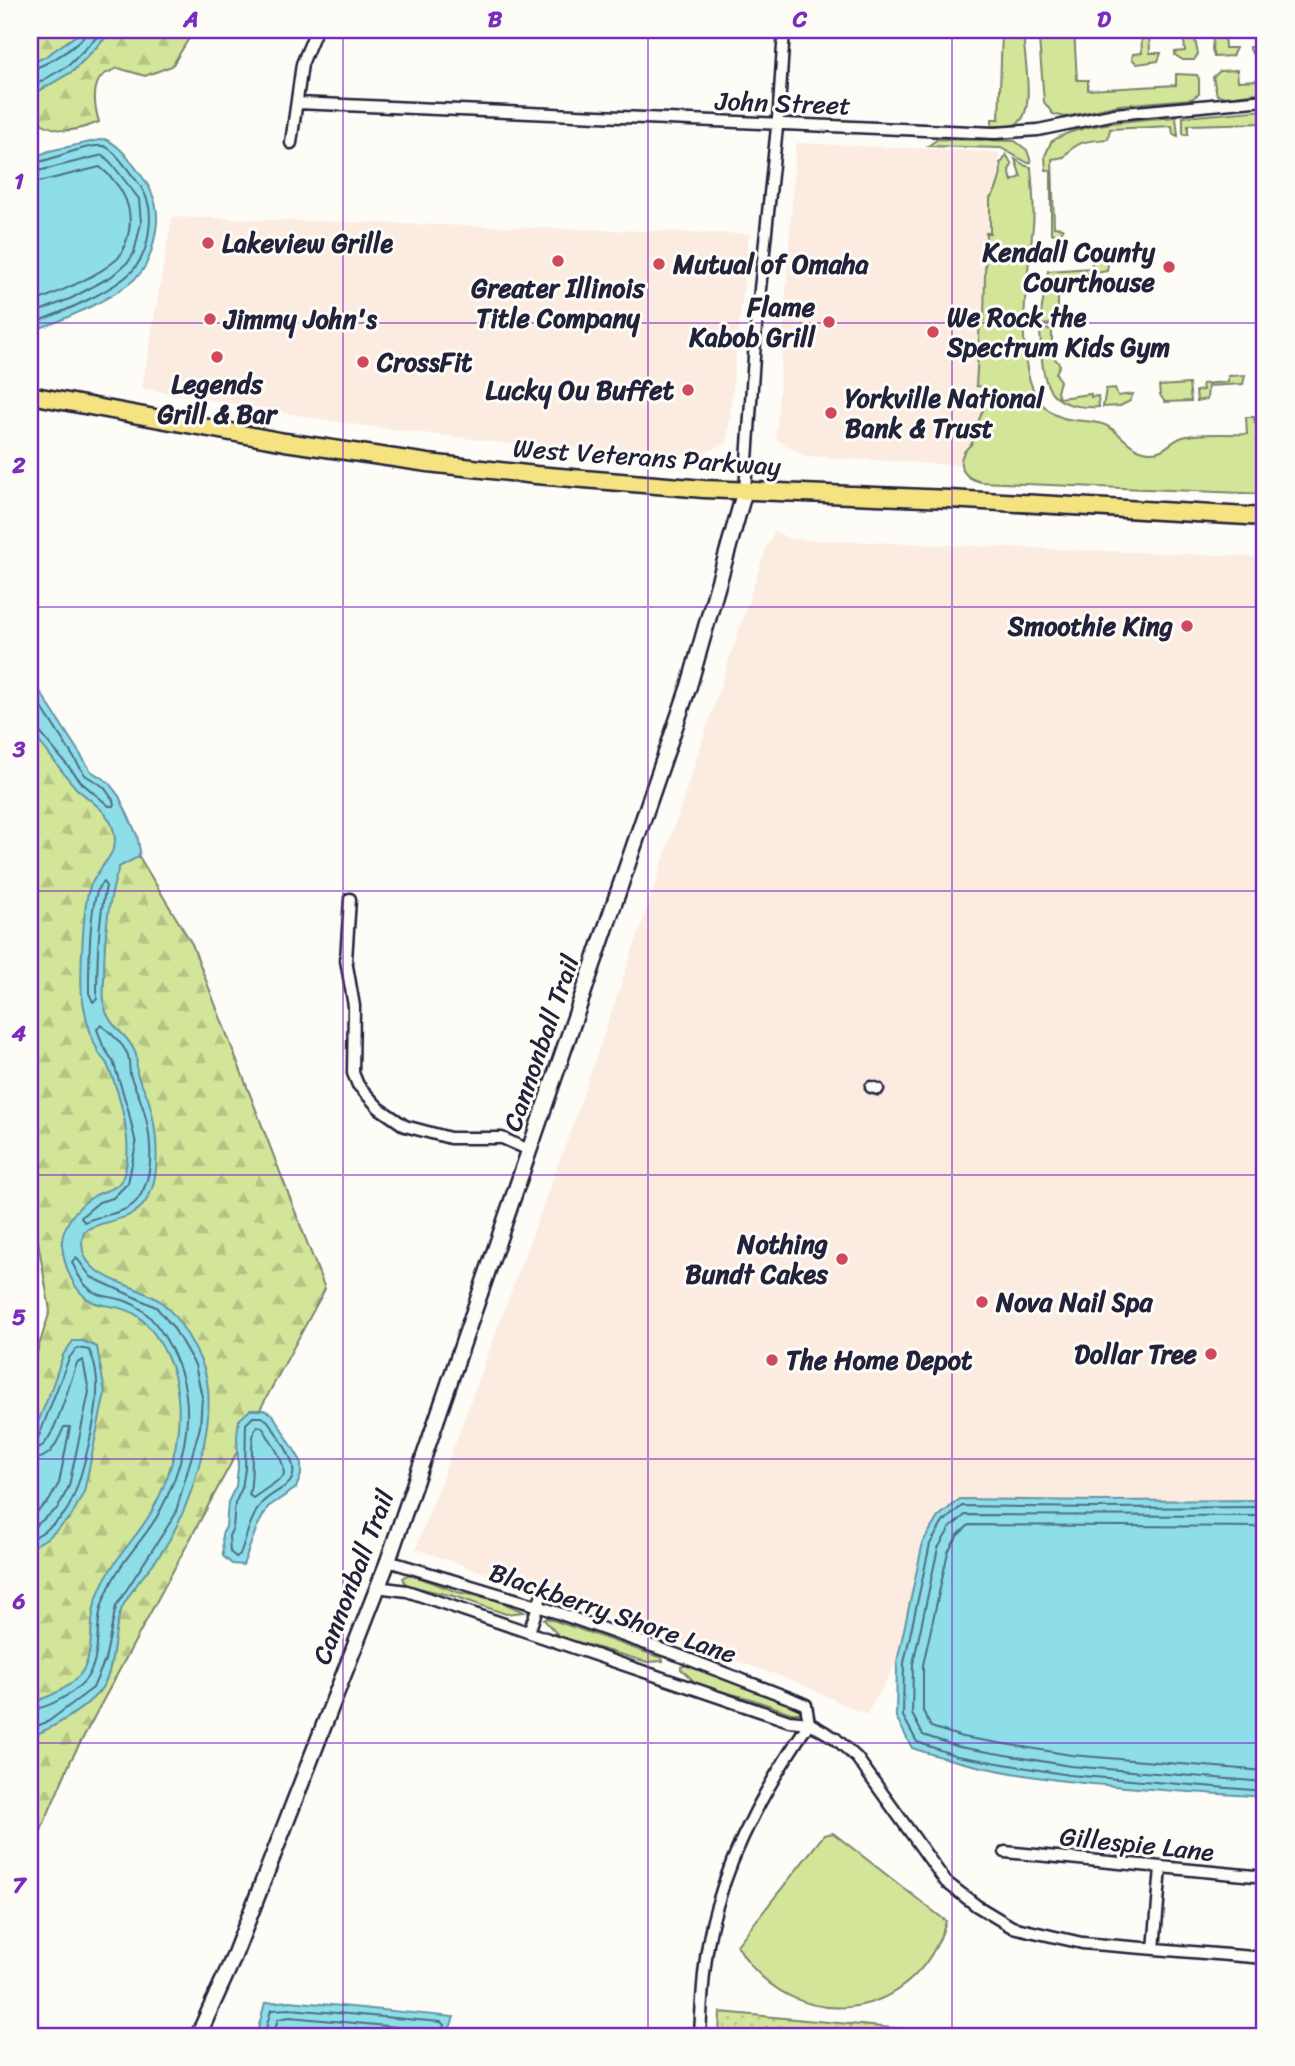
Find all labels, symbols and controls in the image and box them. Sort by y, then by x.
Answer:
text: A [182,0,199,40]
text: B [488,0,503,40]
text: C [792,0,808,40]
text: D [1097,0,1112,40]
street label: John Street [714,78,851,128]
text: 1 [14,161,24,202]
place label: Lakeview Grille [222,220,393,266]
place label: Kendall County Courthouse [981,229,1156,305]
marker: Lakeview Grille [200,235,216,251]
place label: Mutual of Omaha [672,241,869,287]
marker: Greater Illinois Title Company [550,253,566,269]
marker: Mutual of Omaha [651,256,667,272]
marker: Kendall County Courthouse [1161,259,1177,275]
place label: Greater Illinois Title Company [471,265,646,341]
place label: Flame Kabob Grill [688,284,817,360]
place label: We Rock the Spectrum Kids Gym [946,294,1170,370]
place label: Jimmy John's [222,296,378,342]
marker: Jimmy John's [202,311,218,327]
marker: Flame Kabob Grill [821,314,837,330]
marker: We Rock the Spectrum Kids Gym [925,324,941,340]
place label: CrossFit [376,339,473,385]
marker: Legends Grill & Bar [209,349,225,365]
marker: CrossFit [355,354,371,370]
place label: Legends Grill & Bar [158,361,279,437]
place label: Lucky Ou Buffet [486,367,675,413]
place label: Yorkville National Bank & Trust [845,375,1045,451]
marker: Lucky Ou Buffet [680,382,696,398]
marker: Yorkville National Bank & Trust [823,405,839,421]
street label: West Veterans Parkway [512,425,783,489]
text: 2 [11,445,26,486]
place label: Smoothie King [1007,603,1173,649]
marker: Smoothie King [1179,618,1195,634]
text: 3 [12,729,26,770]
street label: Cannonball Trail [489,948,593,1137]
text: 4 [11,1013,27,1054]
place label: Nothing Bundt Cakes [685,1221,829,1297]
marker: Nothing Bundt Cakes [834,1251,850,1267]
place label: Nova Nail Spa [995,1279,1153,1325]
marker: Nova Nail Spa [974,1294,990,1310]
text: 5 [12,1297,26,1338]
place label: Dollar Tree [1074,1331,1198,1377]
place label: The Home Depot [786,1337,973,1383]
marker: Dollar Tree [1203,1346,1219,1362]
marker: The Home Depot [764,1352,780,1368]
street label: Cannonball Trail [299,1482,408,1671]
street label: Blackberry Shore Lane [483,1549,743,1677]
text: 6 [11,1581,26,1622]
street label: Gillespie Lane [1058,1813,1217,1875]
text: 7 [12,1865,27,1906]

